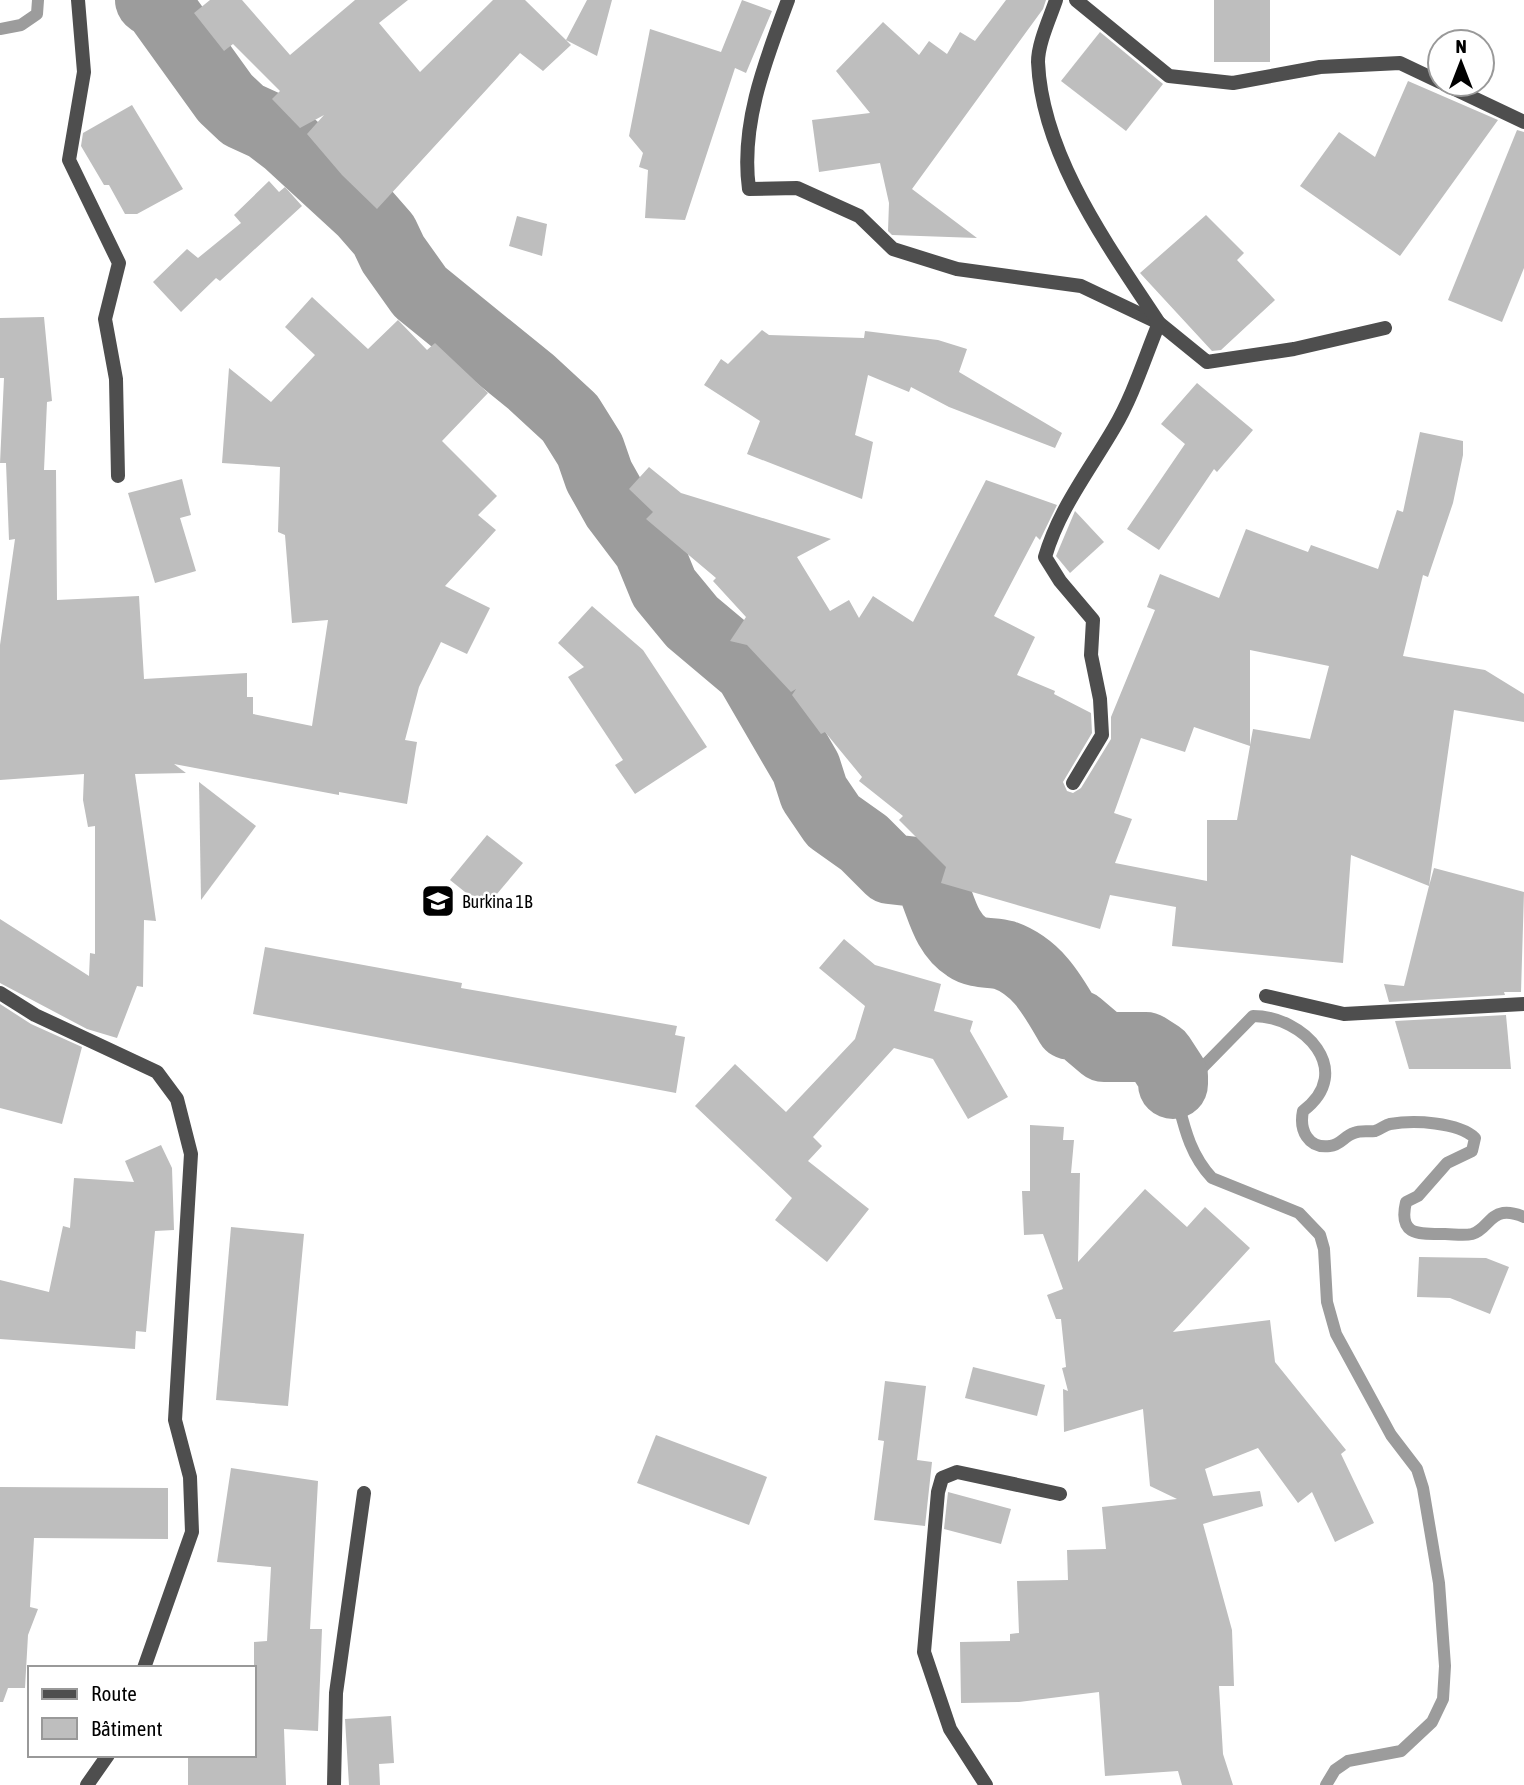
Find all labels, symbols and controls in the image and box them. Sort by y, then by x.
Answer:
north arrow [1426,28,1496,98]
text: N [1455,35,1467,57]
school or university icon: Burkina 1B [419,882,457,920]
place label: Burkina 1B [462,891,533,912]
legend [28,1666,256,1757]
text: Route [91,1681,137,1705]
text: Bâtiment [91,1716,162,1740]

